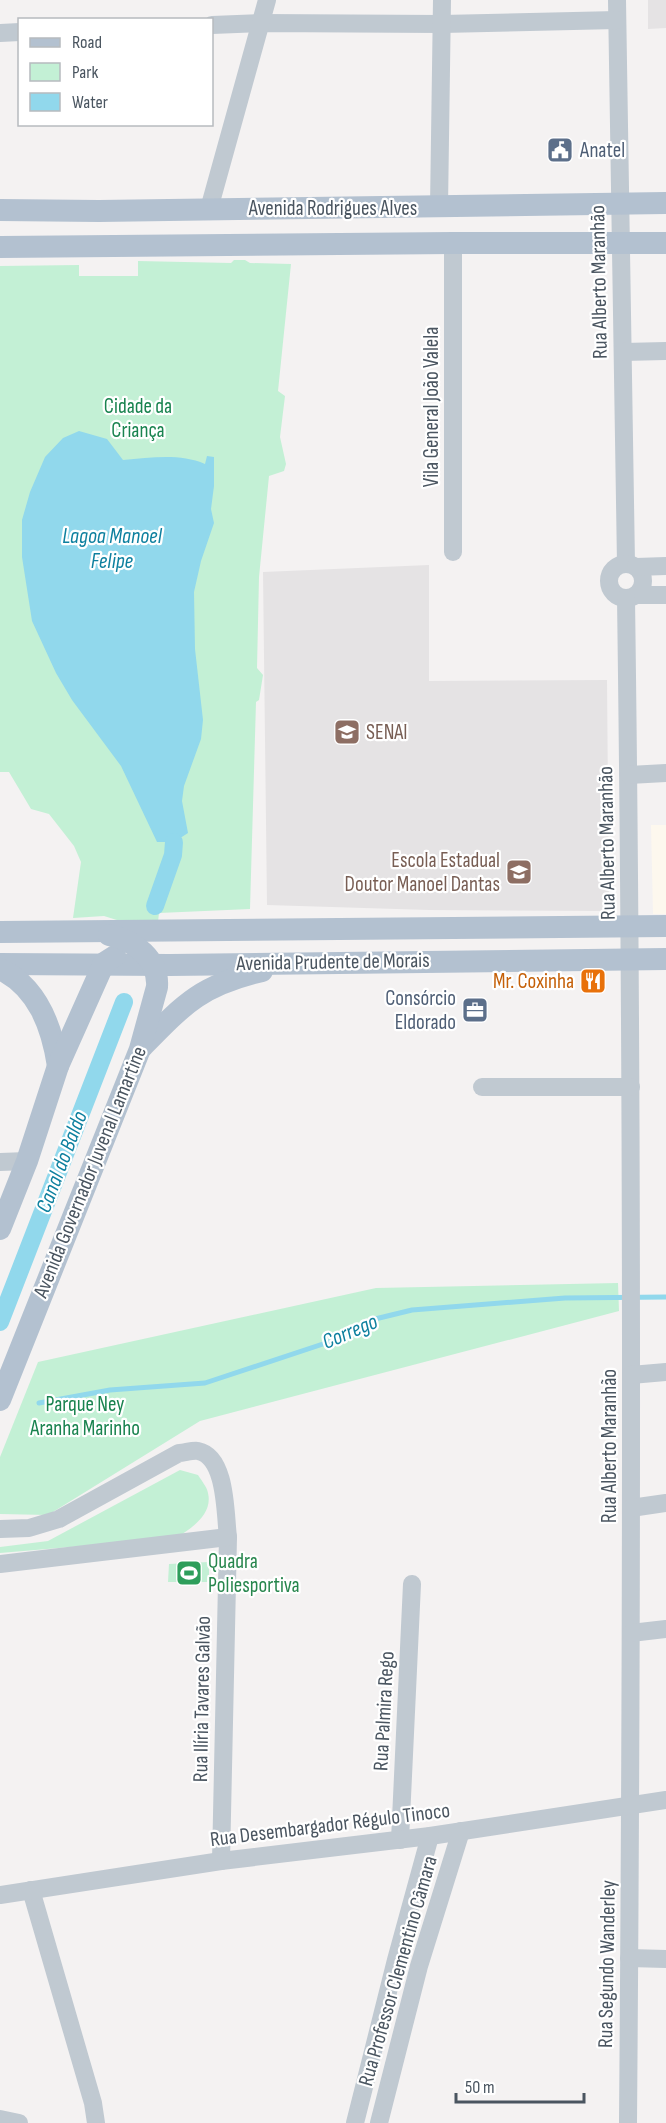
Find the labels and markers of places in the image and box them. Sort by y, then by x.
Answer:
public building icon: Anatel [545,135,575,165]
place label: Anatel [579,138,625,163]
school or university icon: SENAI [332,717,362,747]
place label: SENAI [366,720,408,745]
place label: Escola Estadual Doutor Manoel Dantas [345,848,500,897]
school or university icon: Escola Estadual Doutor Manoel Dantas [504,857,534,887]
restaurant icon: Mr. Coxinha [578,966,608,996]
place label: Mr. Coxinha [493,969,574,994]
place label: Consórcio Eldorado [385,986,456,1035]
office icon: Consórcio Eldorado [460,995,490,1025]
place label: Quadra Poliesportiva [208,1549,300,1598]
sports icon: Quadra Poliesportiva [174,1558,204,1588]

